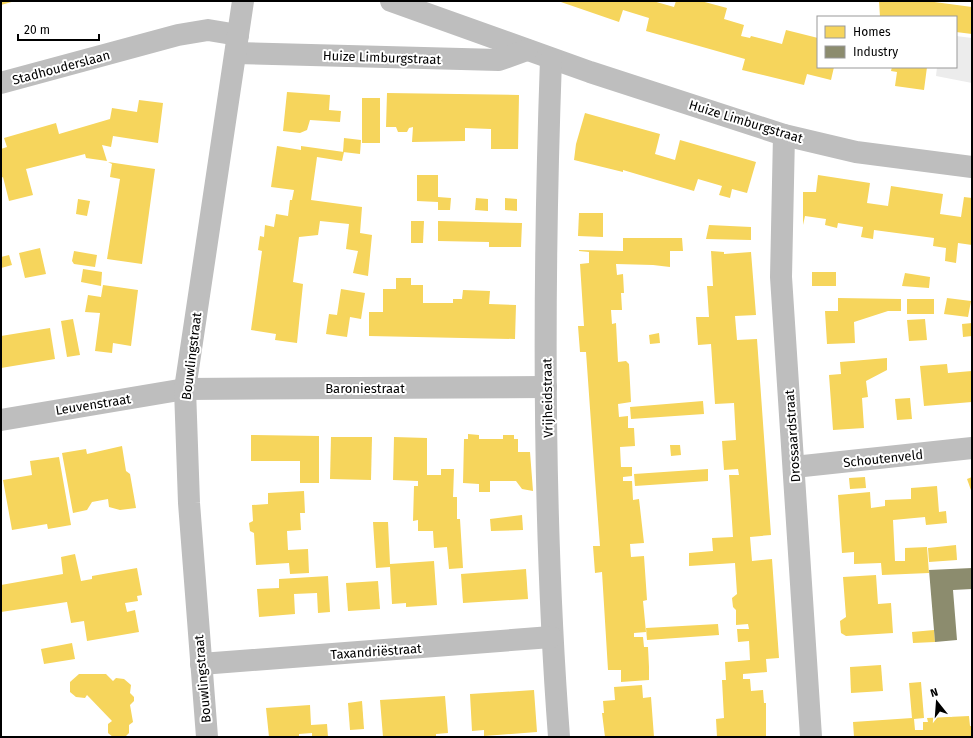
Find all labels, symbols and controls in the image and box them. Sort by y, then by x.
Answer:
scale bar [18,16,99,42]
legend [817,16,957,68]
text: 20 m [24,23,50,37]
text: Homes [853,25,891,39]
text: Industry [853,45,898,59]
street label: Stadhouderslaan [11,47,112,88]
street label: Huize Limburgstraat [323,48,442,67]
street label: Huize Limburgstraat [687,97,805,146]
street label: Bouwlingstraat [179,311,204,401]
street label: Vrijheidstraat [539,358,556,438]
street label: Baroniestraat [325,381,405,396]
street label: Drossaardstraat [782,389,803,483]
street label: Leuvenstraat [54,391,132,418]
street label: Schoutenveld [842,447,924,470]
street label: Bouwlingstraat [191,634,214,724]
street label: Taxandriëstraat [330,641,423,662]
north arrow [917,682,957,722]
text: N [929,686,940,700]

